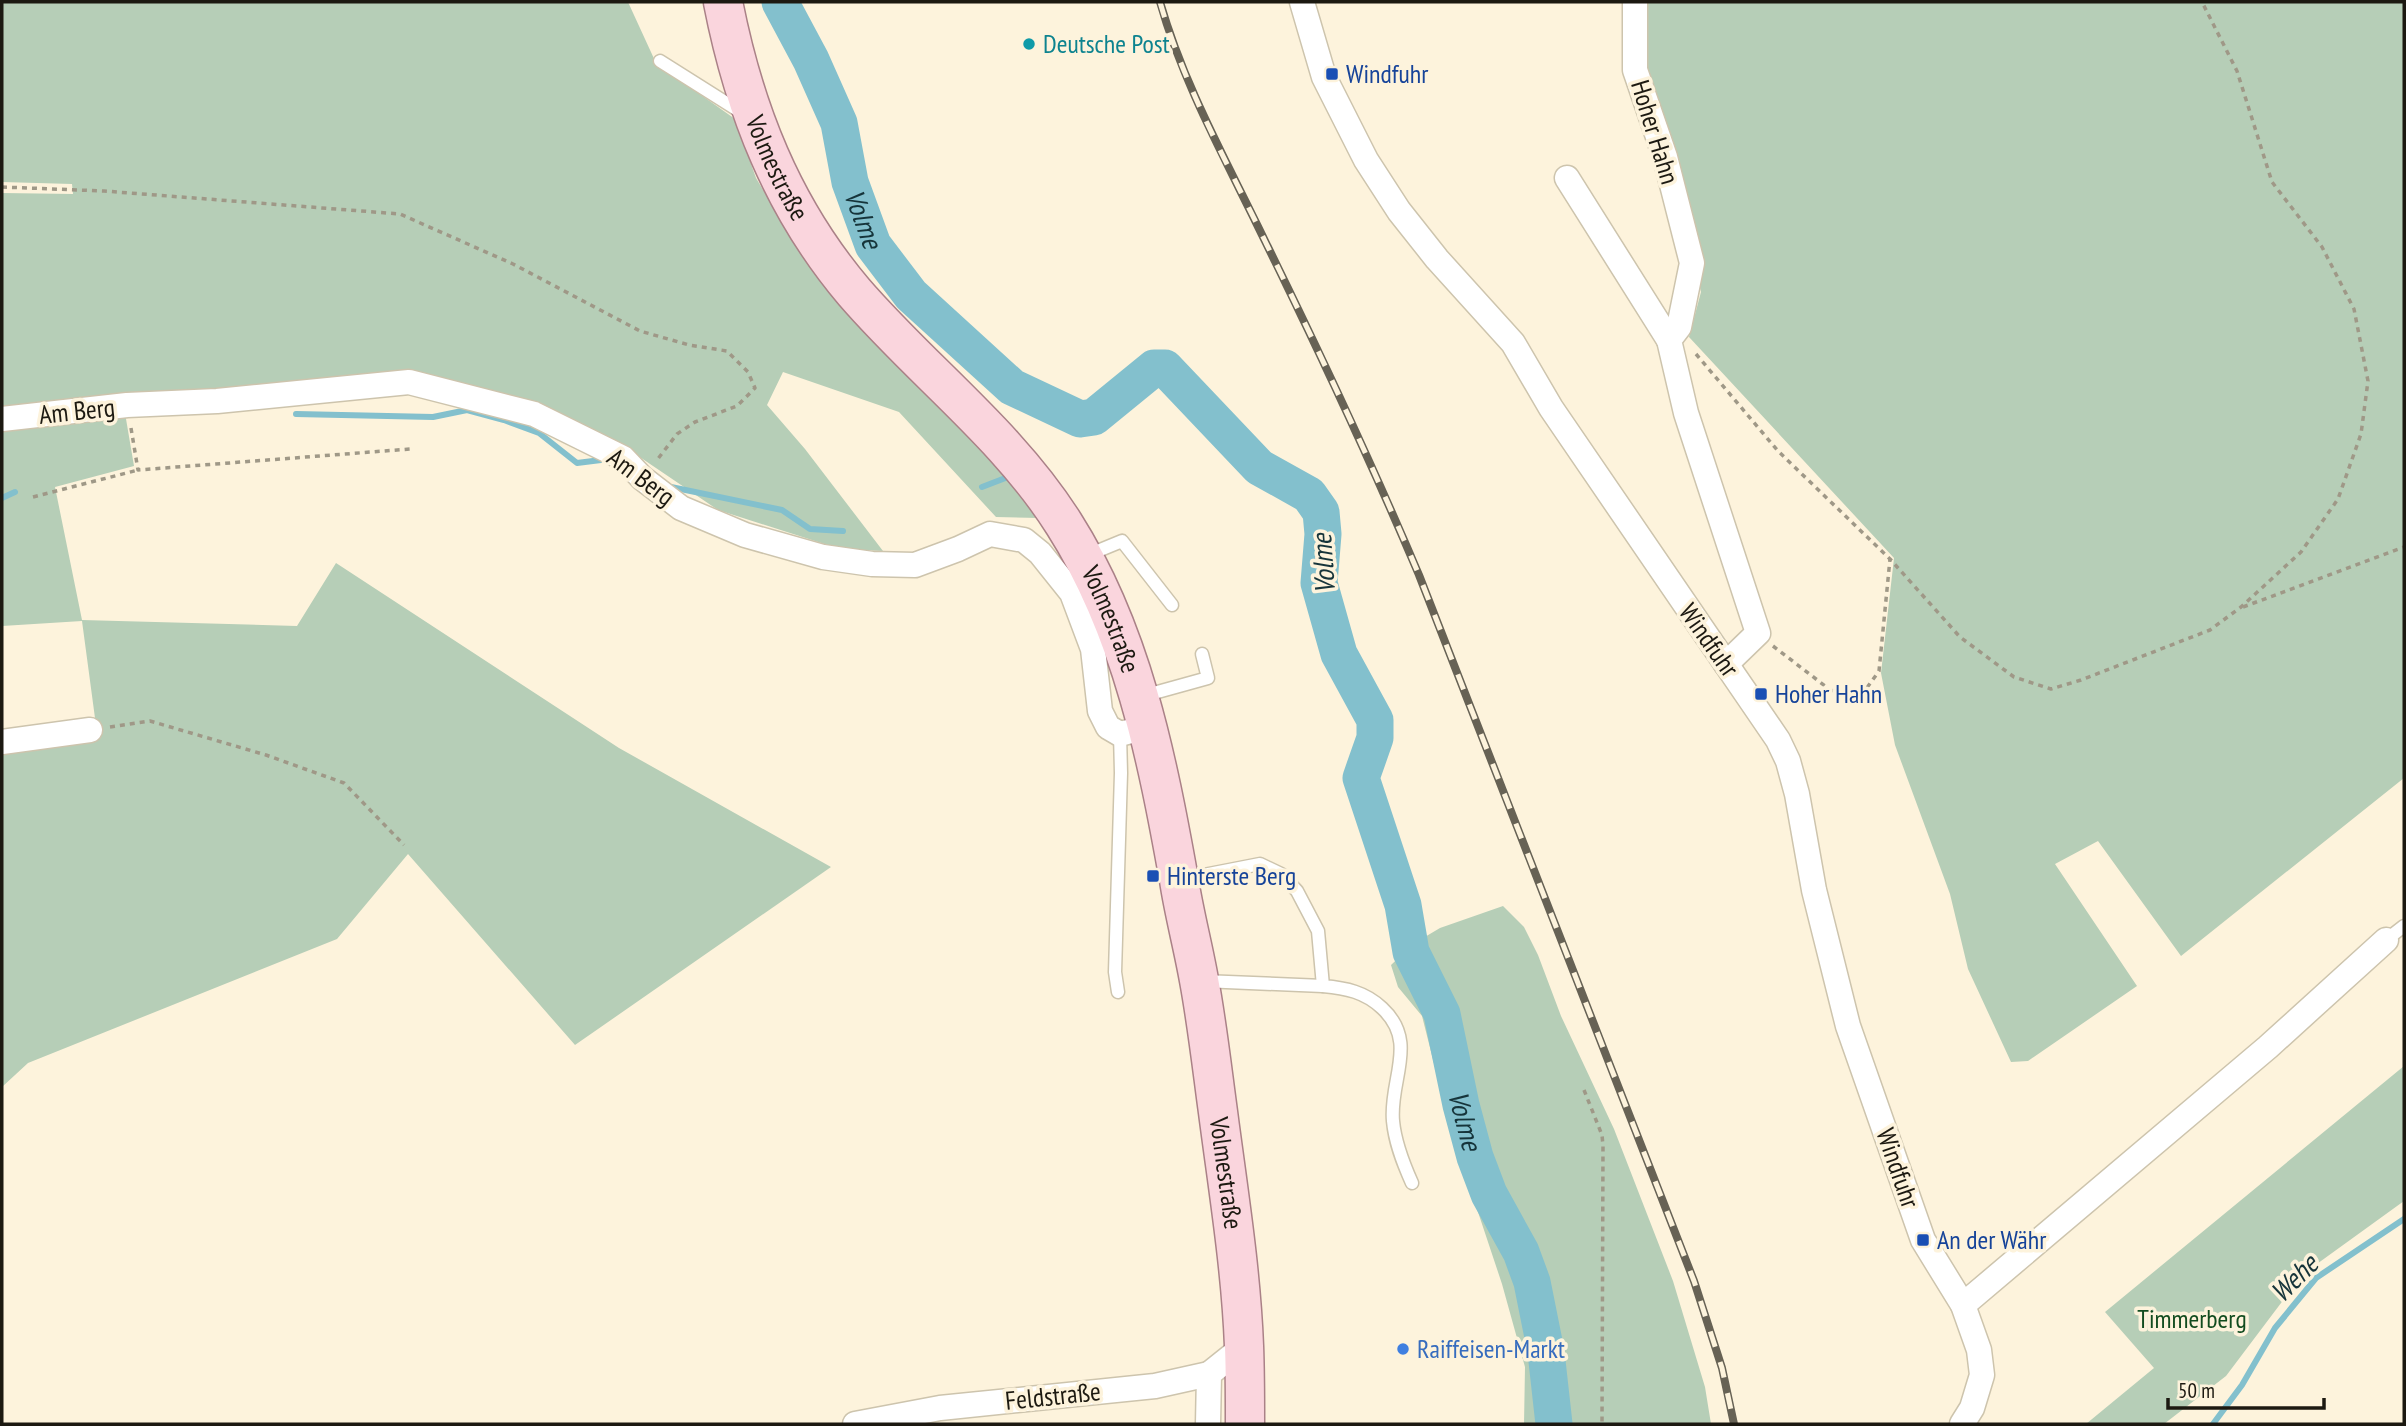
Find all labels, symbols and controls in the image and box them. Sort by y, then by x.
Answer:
place label: Deutsche Post [1043,27,1170,60]
marker: Deutsche Post [1021,36,1037,52]
place label: Windfuhr [1346,57,1428,90]
marker: Windfuhr [1324,66,1340,82]
street label: Hoher Hahn [1624,76,1687,188]
street label: Volmestraße [739,110,816,226]
water label: Volme [836,184,892,256]
street label: Am Berg [37,390,117,431]
street label: Am Berg [601,441,682,513]
water label: Volme [1302,530,1343,595]
street label: Volmestraße [1074,559,1148,677]
street label: Windfuhr [1672,597,1747,683]
place label: Hoher Hahn [1775,677,1882,710]
marker: Hoher Hahn [1753,686,1769,702]
place label: Hinterste Berg [1167,859,1296,892]
marker: Hinterste Berg [1145,868,1161,884]
water label: Volme [1441,1087,1492,1157]
street label: Volmestraße [1203,1114,1251,1231]
street label: Windfuhr [1869,1124,1927,1212]
place label: An der Währ [1937,1223,2046,1256]
marker: An der Währ [1915,1232,1931,1248]
water label: Wehe [2262,1244,2327,1310]
park label: Timmerberg [2137,1302,2247,1335]
place label: Raiffeisen-Markt [1417,1332,1565,1365]
marker: Raiffeisen-Markt [1395,1341,1411,1357]
scale bar [2168,1366,2324,1410]
street label: Feldstraße [1004,1374,1102,1417]
text: 50 m [2178,1377,2215,1404]

